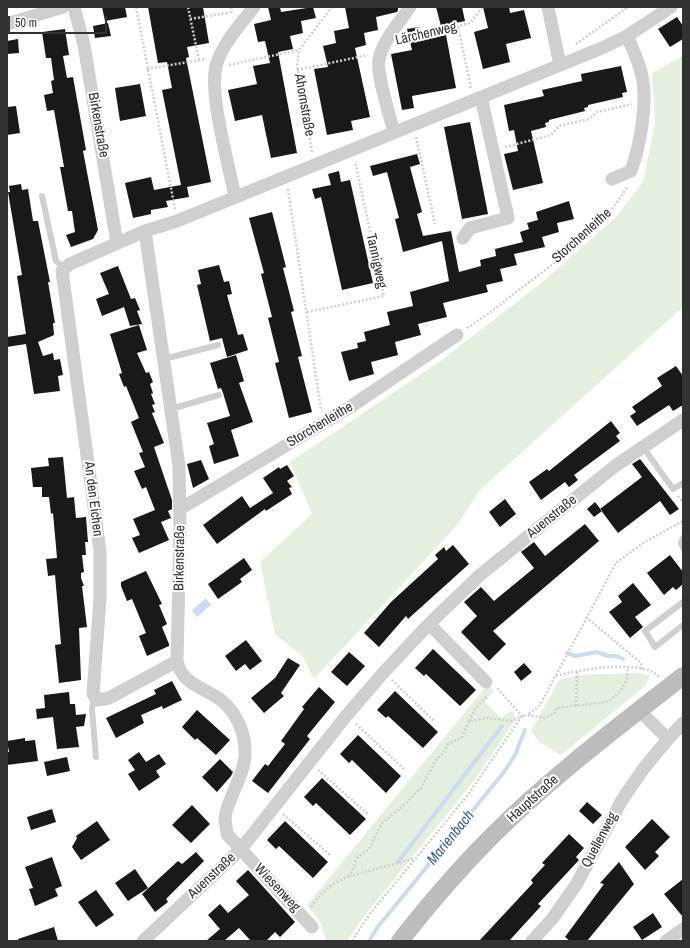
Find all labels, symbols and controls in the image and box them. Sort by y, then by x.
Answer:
scale bar [10,8,109,34]
text: 50 m [15,15,37,31]
street label: Lärchenweg [394,19,458,49]
street label: Ahornstraße [290,72,318,138]
street label: Birkenstraße [84,91,112,159]
street label: Storchenleithe [549,205,615,267]
street label: Tannigweg [362,232,390,290]
street label: Storchenleithe [284,399,356,451]
street label: An den Eichen [80,461,106,537]
street label: Auenstraße [524,492,580,542]
street label: Birkenstraße [171,525,189,591]
street label: Hauptstraße [504,772,562,826]
water label: Marienbach [424,807,478,869]
street label: Quellenweg [578,809,622,871]
street label: Auenstraße [185,850,239,902]
street label: Wiesenweg [250,860,304,916]

